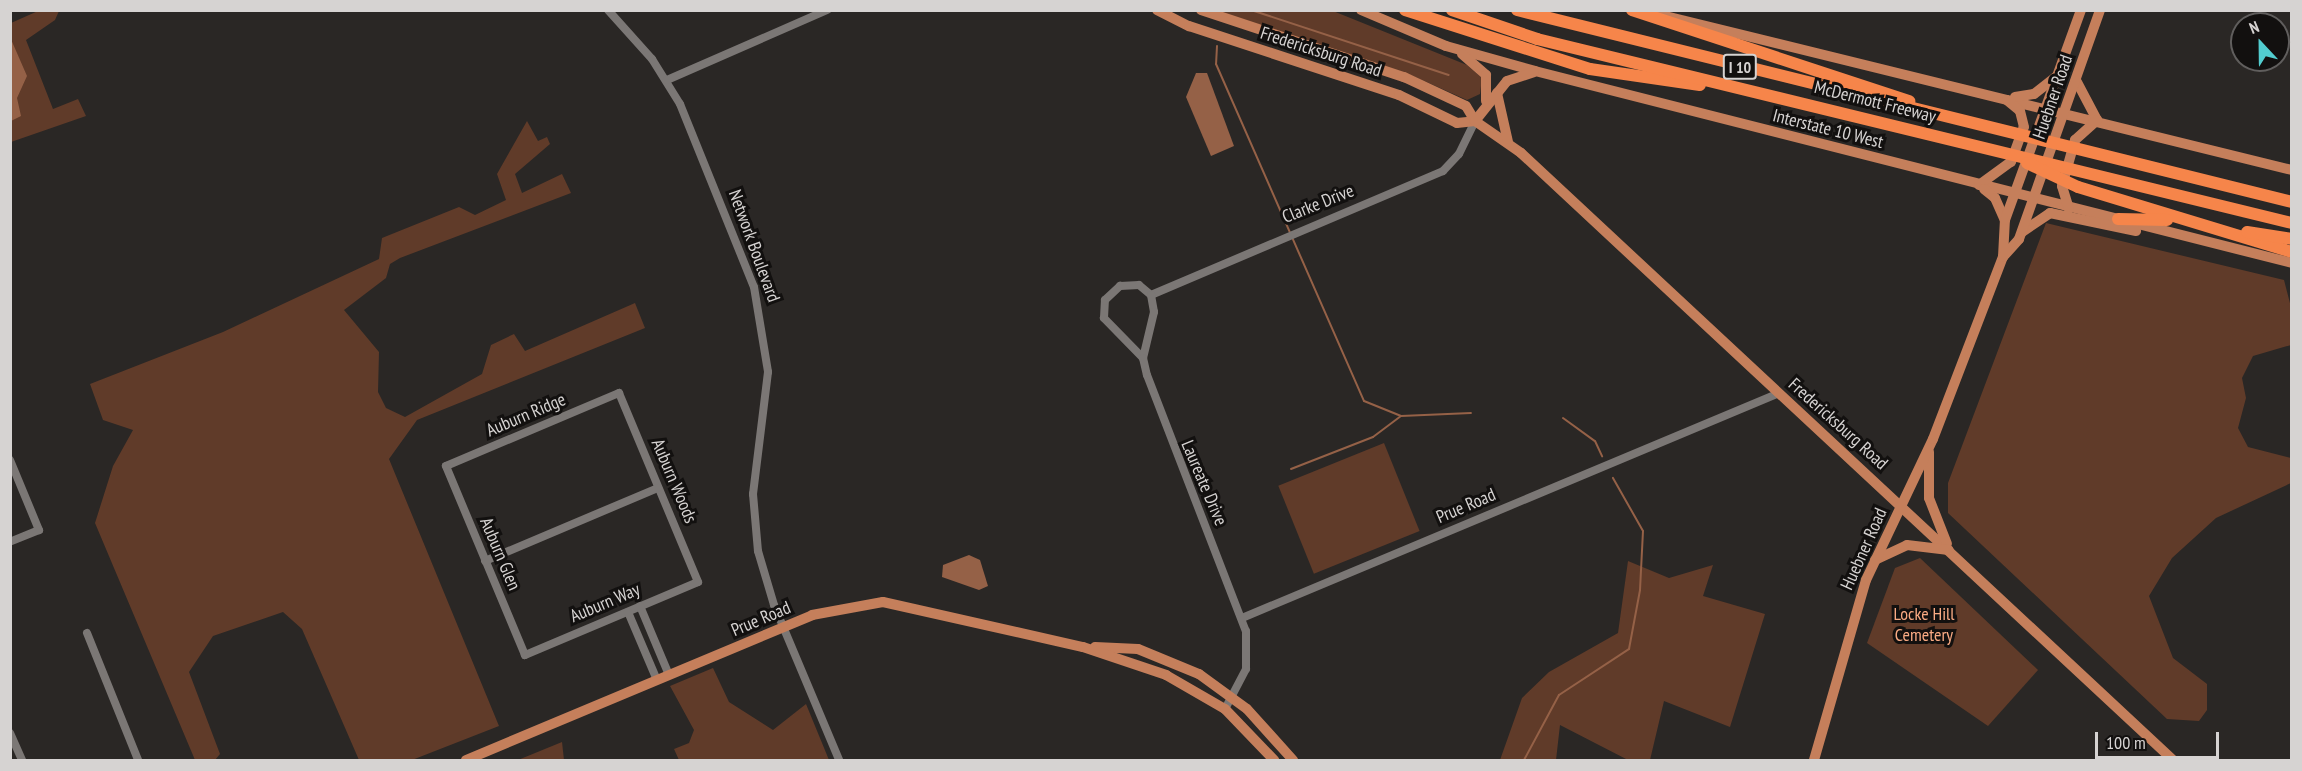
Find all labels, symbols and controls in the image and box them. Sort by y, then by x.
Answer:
north arrow [2230,12,2290,72]
text: N [2246,16,2262,38]
street label: Fredericksburg Road [1258,22,1384,82]
street label: Huebner Road [2029,52,2077,142]
road number: I 10 [1722,54,1758,80]
street label: McDermott Freeway [1812,76,1938,128]
street label: Interstate 10 West [1770,105,1886,153]
street label: Clarke Drive [1279,180,1357,228]
street label: Network Boulevard [724,187,784,305]
street label: Fredericksburg Road [1784,374,1892,474]
street label: Auburn Ridge [483,389,569,441]
street label: Auburn Woods [647,436,701,526]
street label: Laureate Drive [1176,437,1232,529]
street label: Prue Road [1433,484,1499,528]
street label: Huebner Road [1836,505,1892,593]
street label: Auburn Glen [475,514,525,594]
street label: Auburn Way [567,579,643,627]
street label: Prue Road [728,597,794,641]
park label: Locke Hill Cemetery [1894,604,1954,646]
scale bar [2098,720,2222,758]
text: 100 m [2106,731,2146,754]

